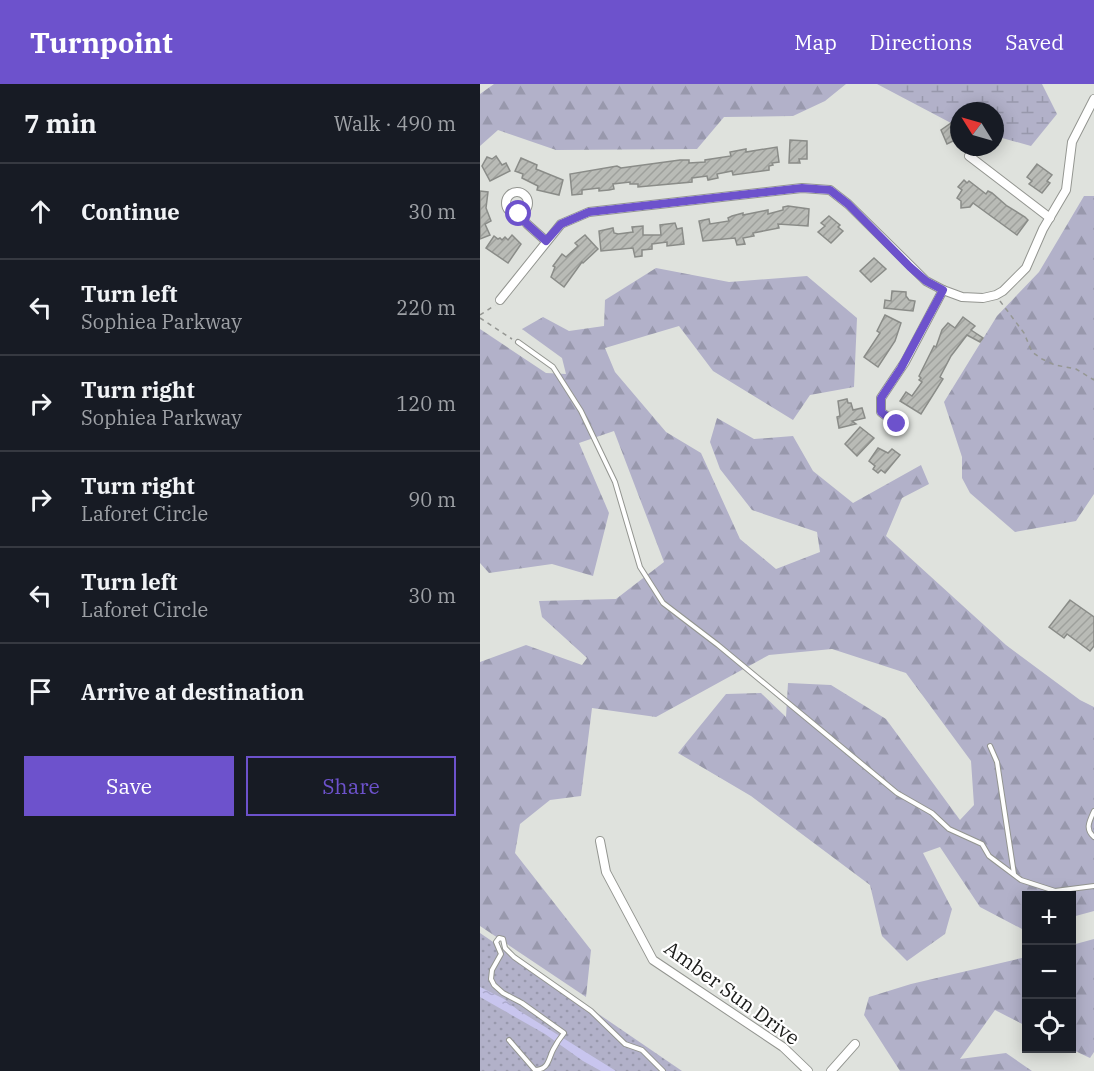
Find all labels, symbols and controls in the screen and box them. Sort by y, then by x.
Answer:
text: Turnpoint [30,24,173,61]
text: Map [794,28,837,56]
text: Directions [870,28,972,56]
text: Saved [1005,28,1064,56]
north arrow [950,102,1004,156]
text: 7 min [24,106,97,140]
text: Walk · 490 m [334,110,456,137]
icon: ahead [24,195,57,228]
text: Continue [81,197,180,226]
text: 30 m [408,198,456,225]
route start [505,200,531,226]
text: Turn left [81,279,177,308]
icon: left [24,291,57,324]
text: 220 m [396,294,456,321]
text: Sophiea Parkway [81,308,242,335]
text: Turn right [81,375,195,404]
icon: right [24,387,57,420]
text: 120 m [396,390,456,417]
text: Sophiea Parkway [81,404,242,431]
route end [883,410,909,436]
text: Turn right [81,471,195,500]
icon: right [24,483,57,516]
text: 90 m [408,486,456,513]
text: Laforet Circle [81,500,208,527]
text: Turn left [81,567,177,596]
icon: left [24,579,57,612]
text: 30 m [408,582,456,609]
text: Laforet Circle [81,596,208,623]
icon: arrive [24,675,57,708]
text: Arrive at destination [81,677,304,706]
button: Save [24,756,234,816]
button: Share [246,756,456,816]
map controls [1022,891,1076,1053]
button: + [1022,891,1076,945]
street label: Amber Sun Drive [659,934,805,1051]
button: − [1022,945,1076,999]
button: locate [1022,999,1076,1053]

